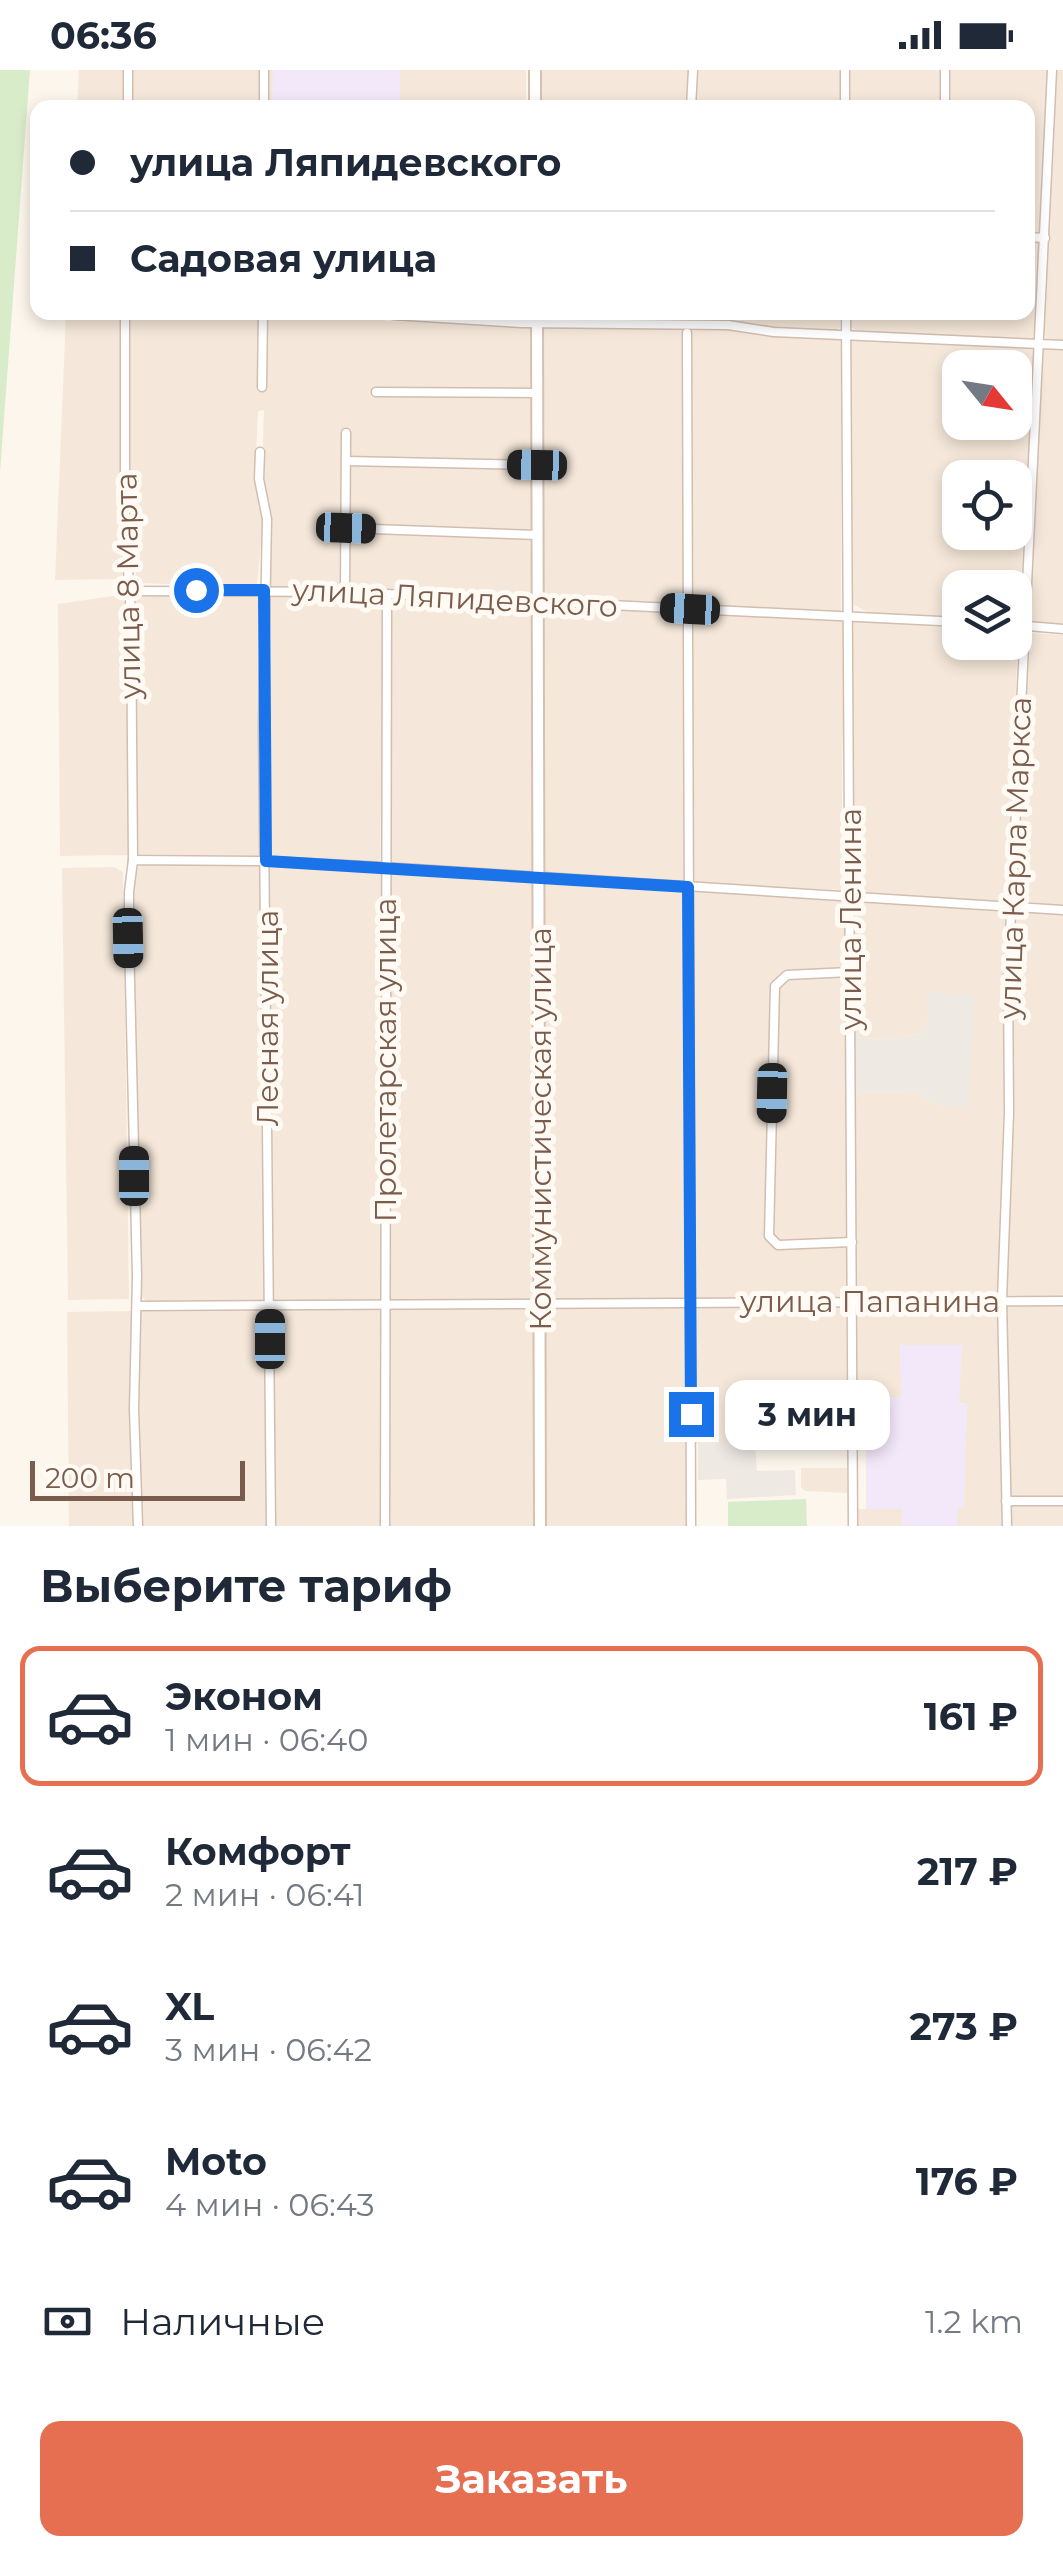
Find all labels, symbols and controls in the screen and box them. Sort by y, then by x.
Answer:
text: 06:36 [50,12,157,59]
text: улица Ляпидевского [130,139,561,186]
text: Садовая улица [130,235,437,282]
north arrow [942,350,1032,440]
map controls [942,350,1032,660]
car [507,449,567,481]
button: locate [942,460,1032,550]
street label: улица 8 Марта [108,472,148,701]
car [315,512,377,544]
route start [174,568,219,613]
button: layers [942,570,1032,660]
street label: улица Ляпидевского [290,571,619,625]
car [659,592,721,626]
street label: улица Карла Маркса [991,696,1039,1021]
street label: улица Ленина [832,808,869,1031]
street label: Пролетарская улица [367,898,404,1222]
car [112,908,144,968]
street label: Лесная улица [249,910,286,1126]
street label: Коммунистическая улица [522,927,559,1331]
car [756,1063,788,1123]
car [119,1146,149,1206]
street label: улица Папанина [739,1283,1000,1320]
car [255,1309,285,1369]
callout: 3 мин [726,1379,891,1449]
route end [669,1392,714,1437]
text: 3 мин [758,1395,857,1434]
scale bar [30,1456,245,1500]
text: 200 m [45,1461,135,1495]
text: Выберите тариф [40,1558,452,1613]
icon: car [45,1671,135,1761]
text: Эконом [165,1673,323,1720]
text: 161 ₽ [924,1693,1018,1740]
text: 1 мин · 06:40 [165,1720,368,1759]
icon: car [45,1826,135,1916]
text: Комфорт [165,1828,351,1875]
text: 217 ₽ [917,1848,1018,1895]
text: 2 мин · 06:41 [165,1875,365,1914]
icon: car [45,1981,135,2071]
text: XL [165,1983,214,2030]
text: 273 ₽ [910,2003,1018,2050]
text: 3 мин · 06:42 [165,2030,372,2069]
icon: car [45,2136,135,2226]
text: Moto [165,2138,267,2185]
text: 176 ₽ [916,2158,1018,2205]
text: 4 мин · 06:43 [165,2185,374,2224]
icon: cash [40,2294,95,2349]
text: Наличные [120,2298,325,2345]
text: 1.2 km [925,2302,1023,2341]
button: Заказать [40,2421,1023,2536]

